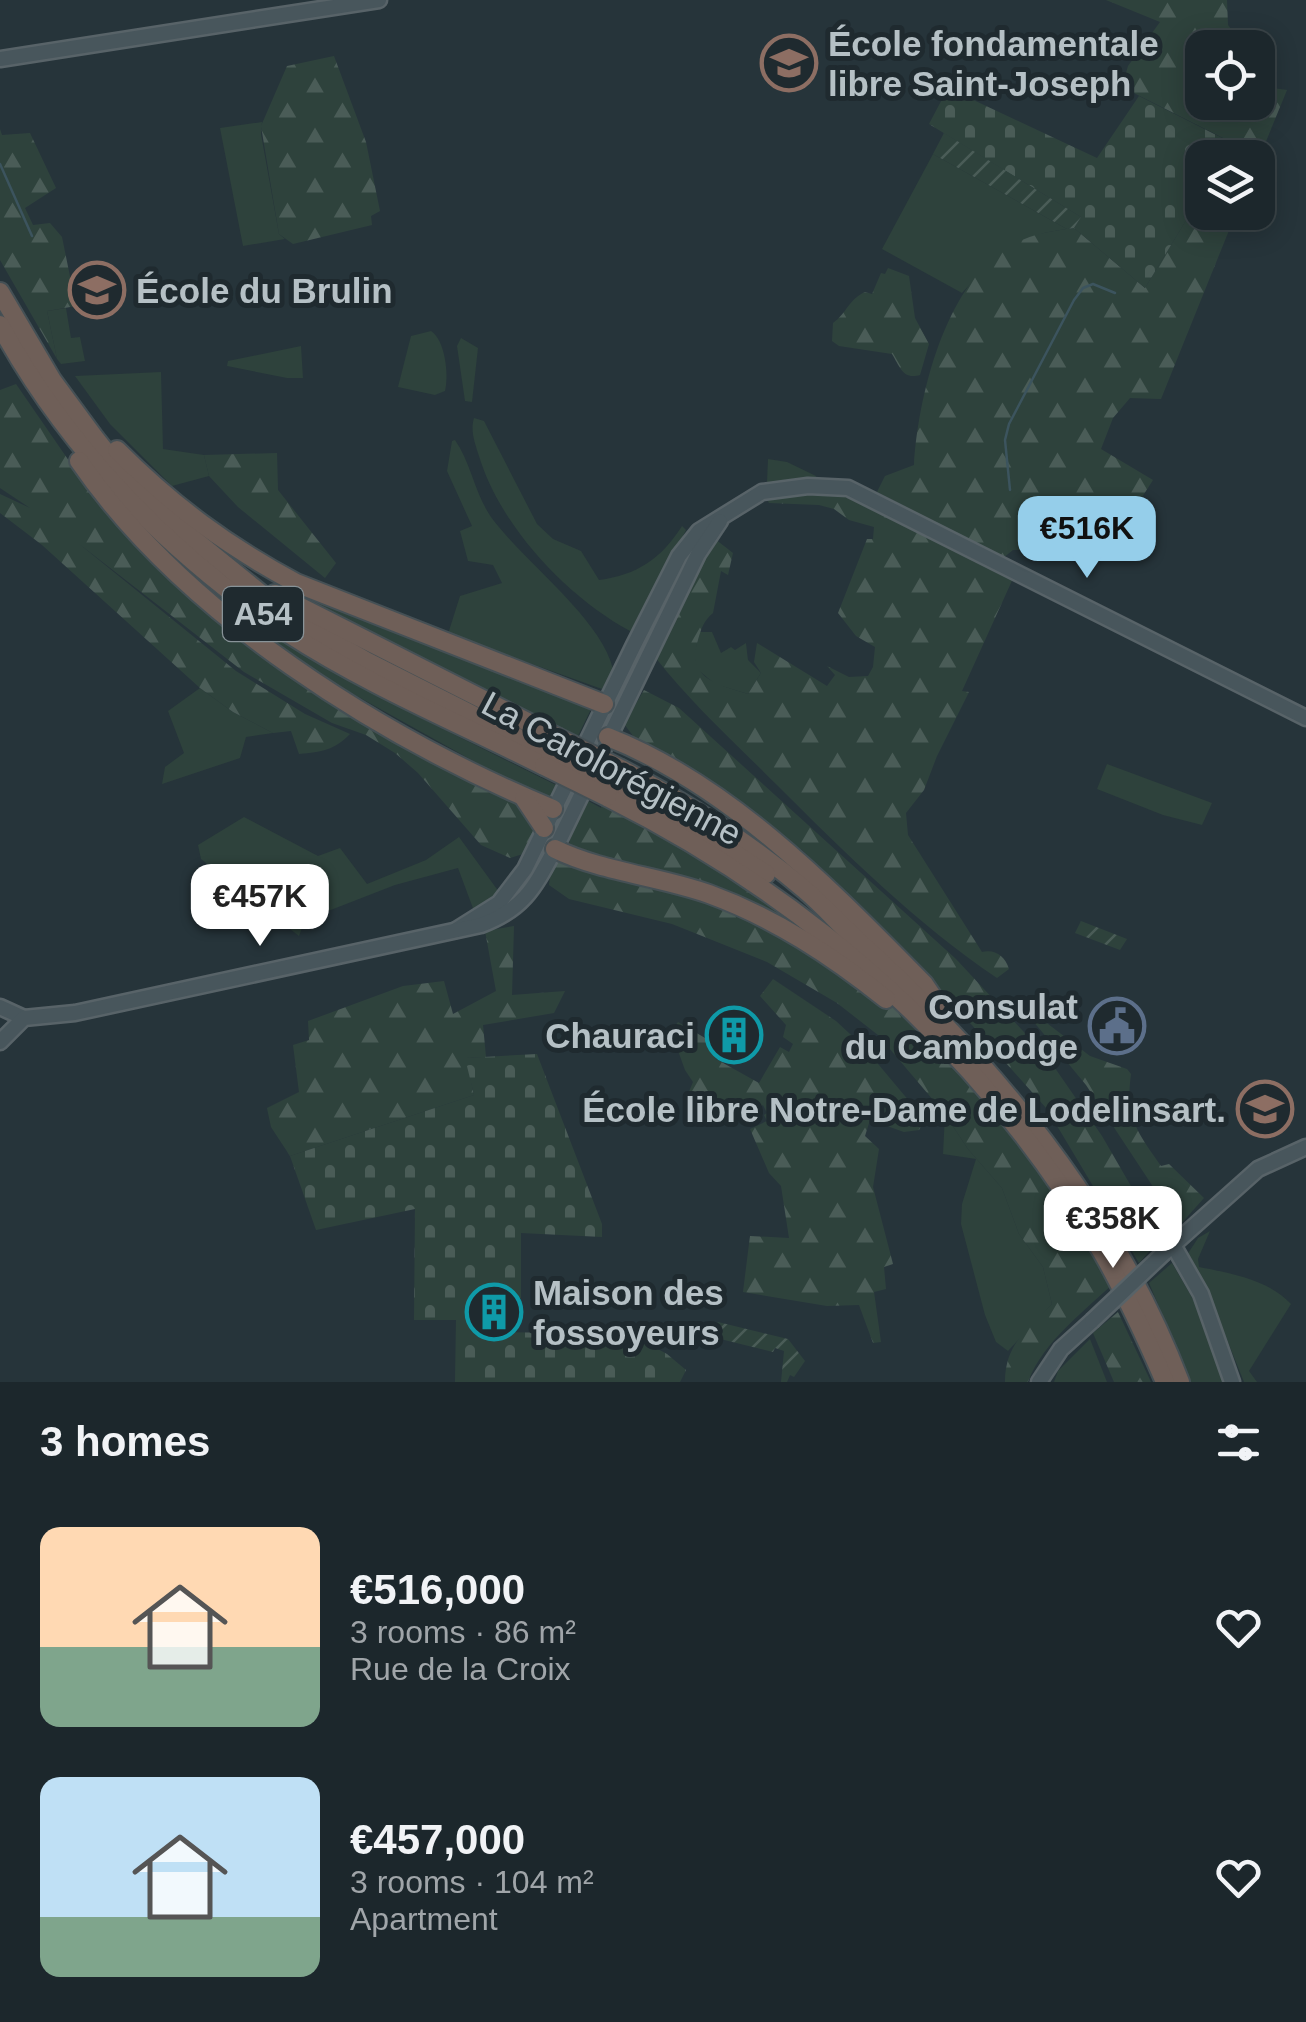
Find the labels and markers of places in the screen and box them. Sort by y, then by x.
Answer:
place label: École fondamentale libre Saint-Joseph [828,24,1159,103]
school or university icon: École fondamentale libre Saint-Joseph [759,33,819,93]
school or university icon: École du Brulin [67,260,127,320]
place label: École du Brulin [136,271,393,310]
pin: €516K [1017,496,1157,581]
pin: €457K [190,864,330,949]
place label: Consulat du Cambodge [845,987,1078,1066]
public building icon: Consulat du Cambodge [1087,996,1147,1056]
building icon: Chauraci [704,1005,764,1065]
place label: Chauraci [545,1016,695,1055]
school or university icon: École libre Notre-Dame de Lodelinsart. [1235,1079,1295,1139]
place label: École libre Notre-Dame de Lodelinsart. [582,1090,1226,1129]
pin: €358K [1043,1186,1183,1271]
place label: Maison des fossoyeurs [533,1273,724,1352]
building icon: Maison des fossoyeurs [464,1282,524,1342]

